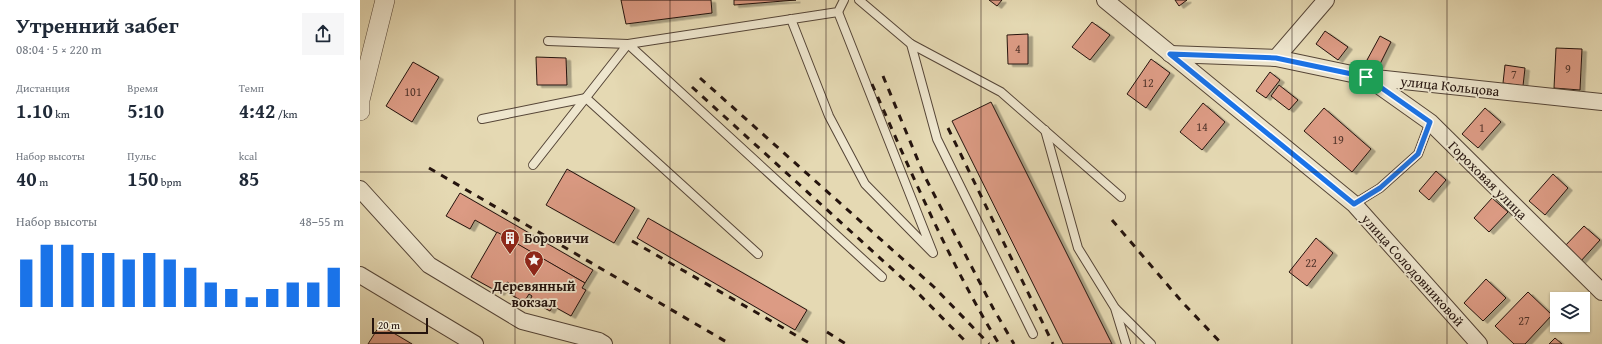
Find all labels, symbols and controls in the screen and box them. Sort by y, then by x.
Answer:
text: Утренний забег [16,9,179,41]
button: share [302,13,344,55]
text: 08:04 · 5 × 220 m [16,40,102,59]
house number: 4 [1015,40,1021,57]
pin [1349,60,1383,94]
house number: 9 [1565,60,1571,77]
icon: arrive [1355,66,1377,88]
house number: 7 [1511,66,1517,83]
street label: улица Кольцова [1398,71,1501,101]
house number: 12 [1142,74,1154,91]
text: Дистанция [16,80,70,96]
text: Время [127,80,158,96]
text: Темп [239,80,264,96]
house number: 101 [404,83,422,100]
text: 1.10 [16,96,53,125]
text: 5:10 [127,96,164,125]
text: 4:42 [239,96,275,125]
text: km [53,106,70,122]
text: /km [275,106,298,122]
house number: 14 [1196,118,1208,135]
house number: 1 [1479,119,1485,136]
house number: 19 [1332,131,1344,148]
street label: Гороховая улица [1444,136,1532,224]
text: Набор высоты [16,148,85,164]
text: Пульс [127,148,156,164]
text: kcal [239,148,257,164]
text: 40 [16,164,37,193]
text: 150 [127,164,158,193]
text: 85 [239,164,259,193]
text: m [37,174,48,190]
text: bpm [158,174,181,190]
street label: улица Солодовниковой [1356,209,1469,331]
text: Набор высоты [16,212,97,231]
text: 48–55 m [299,212,344,231]
building icon: Боровичи [499,227,521,255]
place label: Боровичи [524,228,589,248]
place icon: Деревянный вокзал [523,249,545,277]
house number: 22 [1305,254,1317,271]
place label: Деревянный вокзал [491,276,576,312]
map controls [1550,292,1590,332]
button: layers [1550,292,1590,332]
house number: 27 [1518,312,1530,329]
scale bar [372,316,428,335]
text: 20 m [378,317,400,333]

